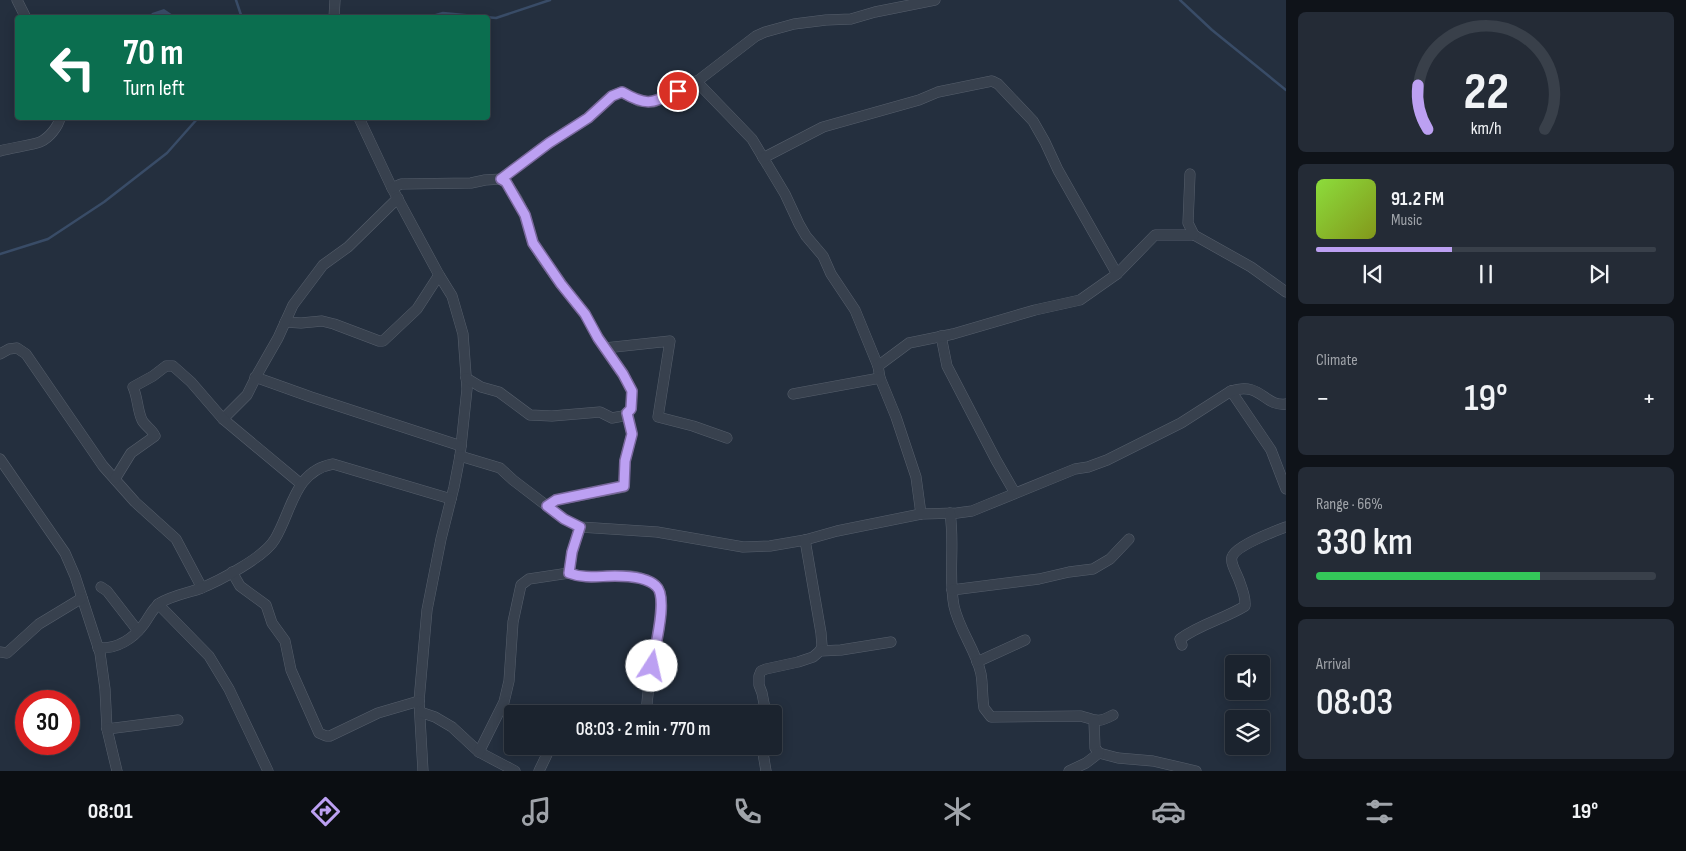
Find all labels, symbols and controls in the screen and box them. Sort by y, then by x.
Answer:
text: 70 m [123,32,183,75]
icon: left [40,35,105,100]
text: 22 [1463,61,1509,124]
pin [657,70,699,112]
text: Turn left [123,75,185,102]
icon: arrive [664,77,692,105]
text: km/h [1471,118,1501,139]
text: 91.2 FM [1391,188,1444,211]
text: Music [1391,211,1422,230]
icon: previous [1359,260,1387,288]
icon: pause [1472,260,1500,288]
icon: next [1585,260,1613,288]
text: Climate [1316,351,1358,370]
text: 19° [1464,376,1508,421]
text: − [1316,382,1330,415]
text: + [1642,382,1656,415]
text: Range · 66% [1316,495,1383,514]
text: 330 km [1316,520,1413,565]
position arrow [625,639,677,691]
map controls [1225,655,1270,755]
button: sound [1225,655,1270,700]
text: Arrival [1316,655,1350,674]
text: 08:03 [1316,680,1393,725]
speed limit sign: 30 [15,690,80,755]
button: layers [1225,710,1270,755]
text: 08:03 · 2 min · 770 m [576,718,710,741]
icon: directions [308,794,343,829]
icon: music [519,794,554,829]
icon: phone [730,794,765,829]
icon: climate [940,794,975,829]
icon: car [1151,794,1186,829]
icon: filters [1362,794,1397,829]
text: 08:01 [88,798,133,825]
text: 19° [1572,798,1598,825]

